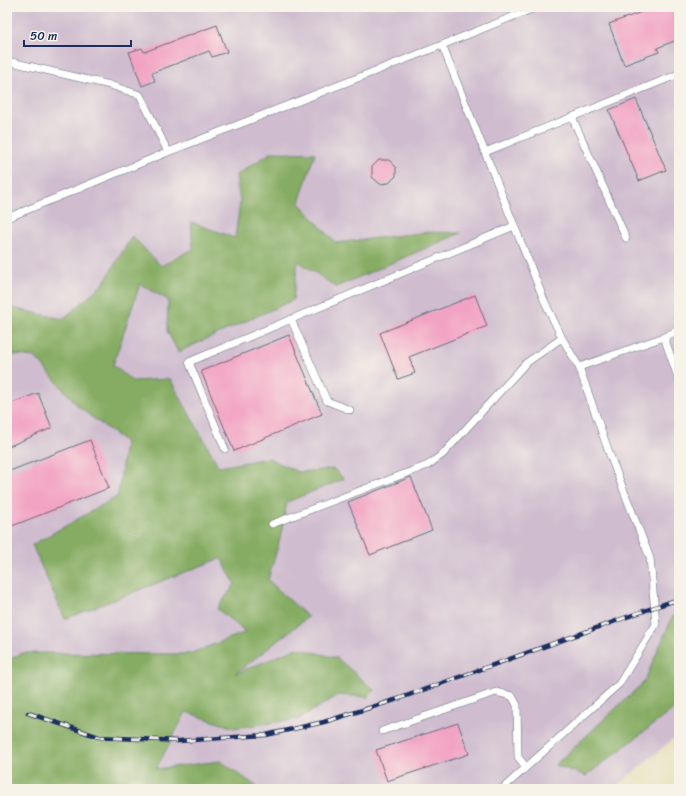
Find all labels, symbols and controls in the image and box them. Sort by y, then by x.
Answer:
scale bar [24,22,131,48]
text: 50 m [30,25,57,47]

